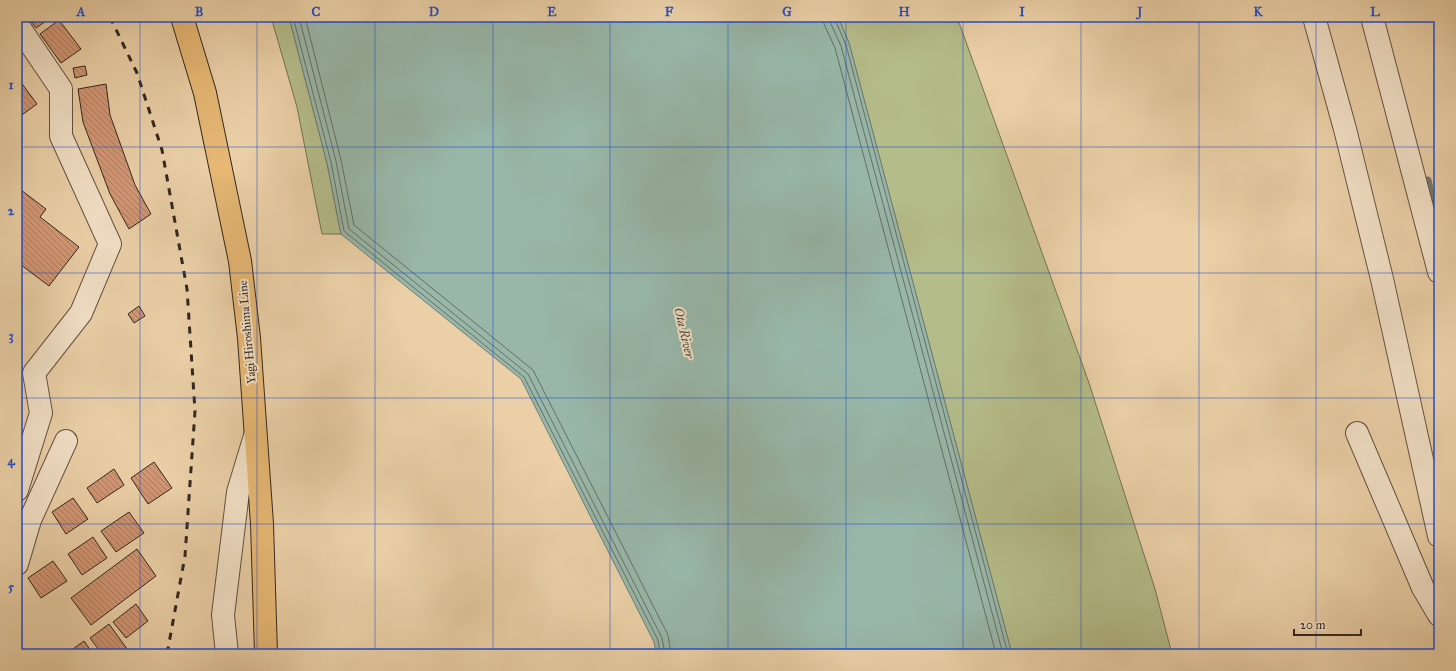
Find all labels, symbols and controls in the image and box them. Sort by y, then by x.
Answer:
text: A [76,4,86,20]
text: B [195,4,204,20]
text: C [312,4,321,20]
text: D [429,4,439,20]
text: E [547,4,557,20]
text: F [665,4,674,20]
text: G [782,4,792,20]
text: H [898,4,910,20]
text: I [1019,4,1025,20]
text: J [1135,4,1143,20]
text: K [1253,4,1263,20]
text: L [1370,4,1380,20]
text: 1 [8,77,14,93]
text: 2 [8,203,15,219]
street label: Yagi Hiroshima Line [236,280,259,384]
water label: Ota River [670,306,698,361]
text: 3 [8,328,14,344]
text: 4 [7,453,15,469]
text: 5 [8,579,15,595]
scale bar [1294,611,1361,637]
text: 20 m [1300,618,1326,632]

